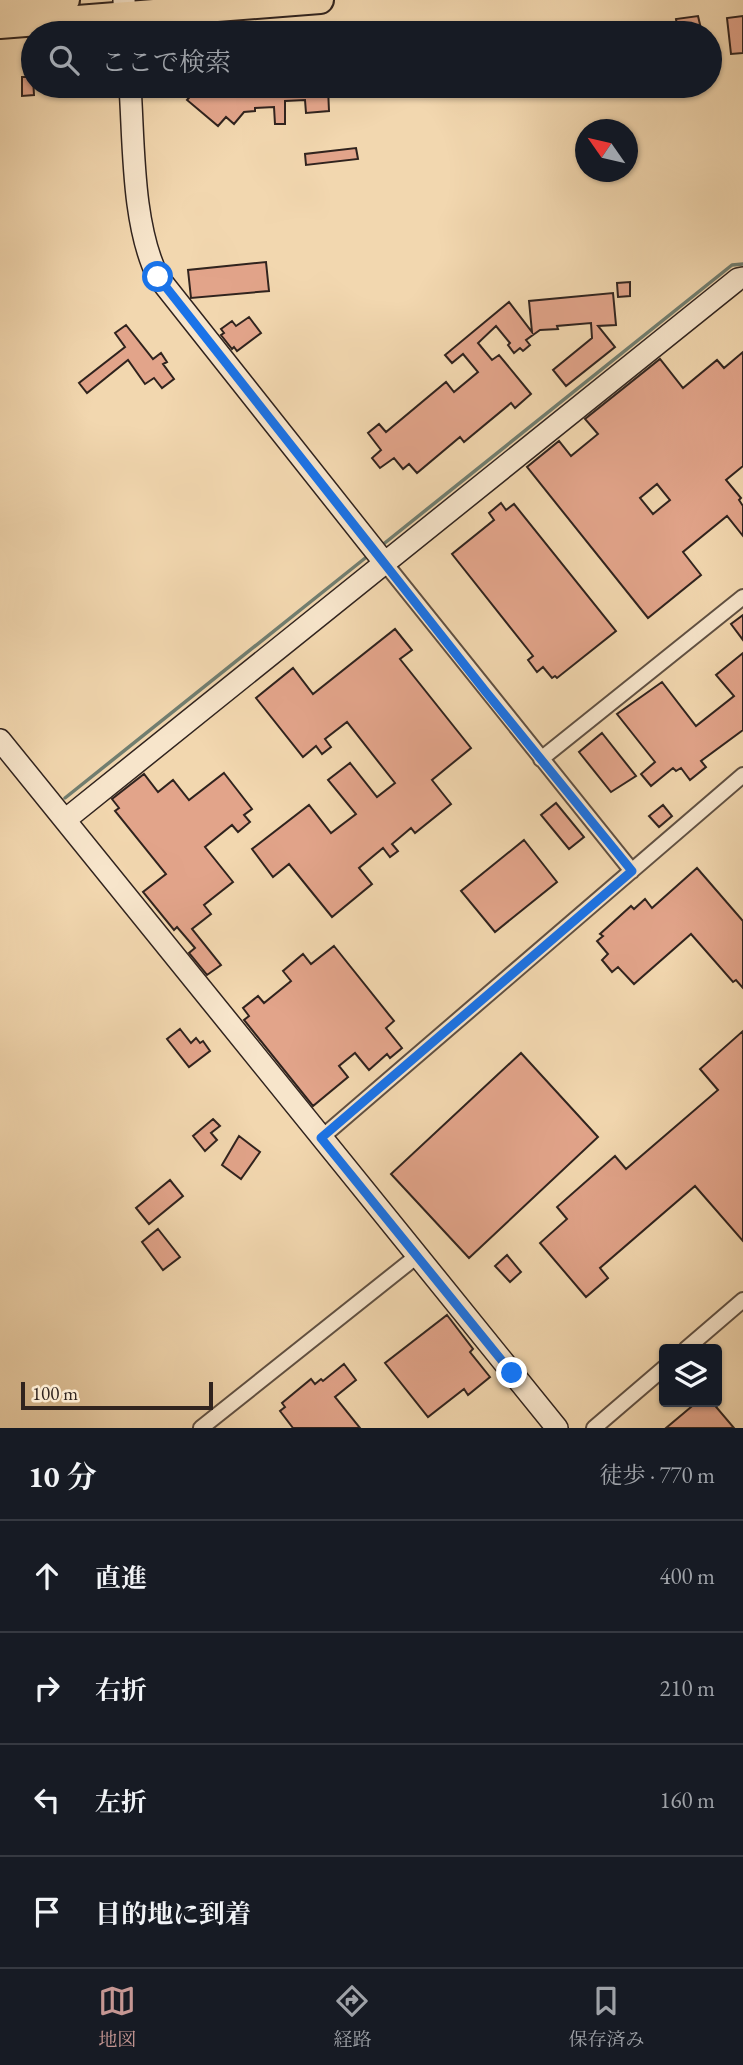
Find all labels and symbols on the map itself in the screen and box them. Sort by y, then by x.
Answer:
north arrow [575,119,638,182]
route start [142,261,173,292]
route end [496,1357,527,1388]
scale bar [21,1379,214,1411]

